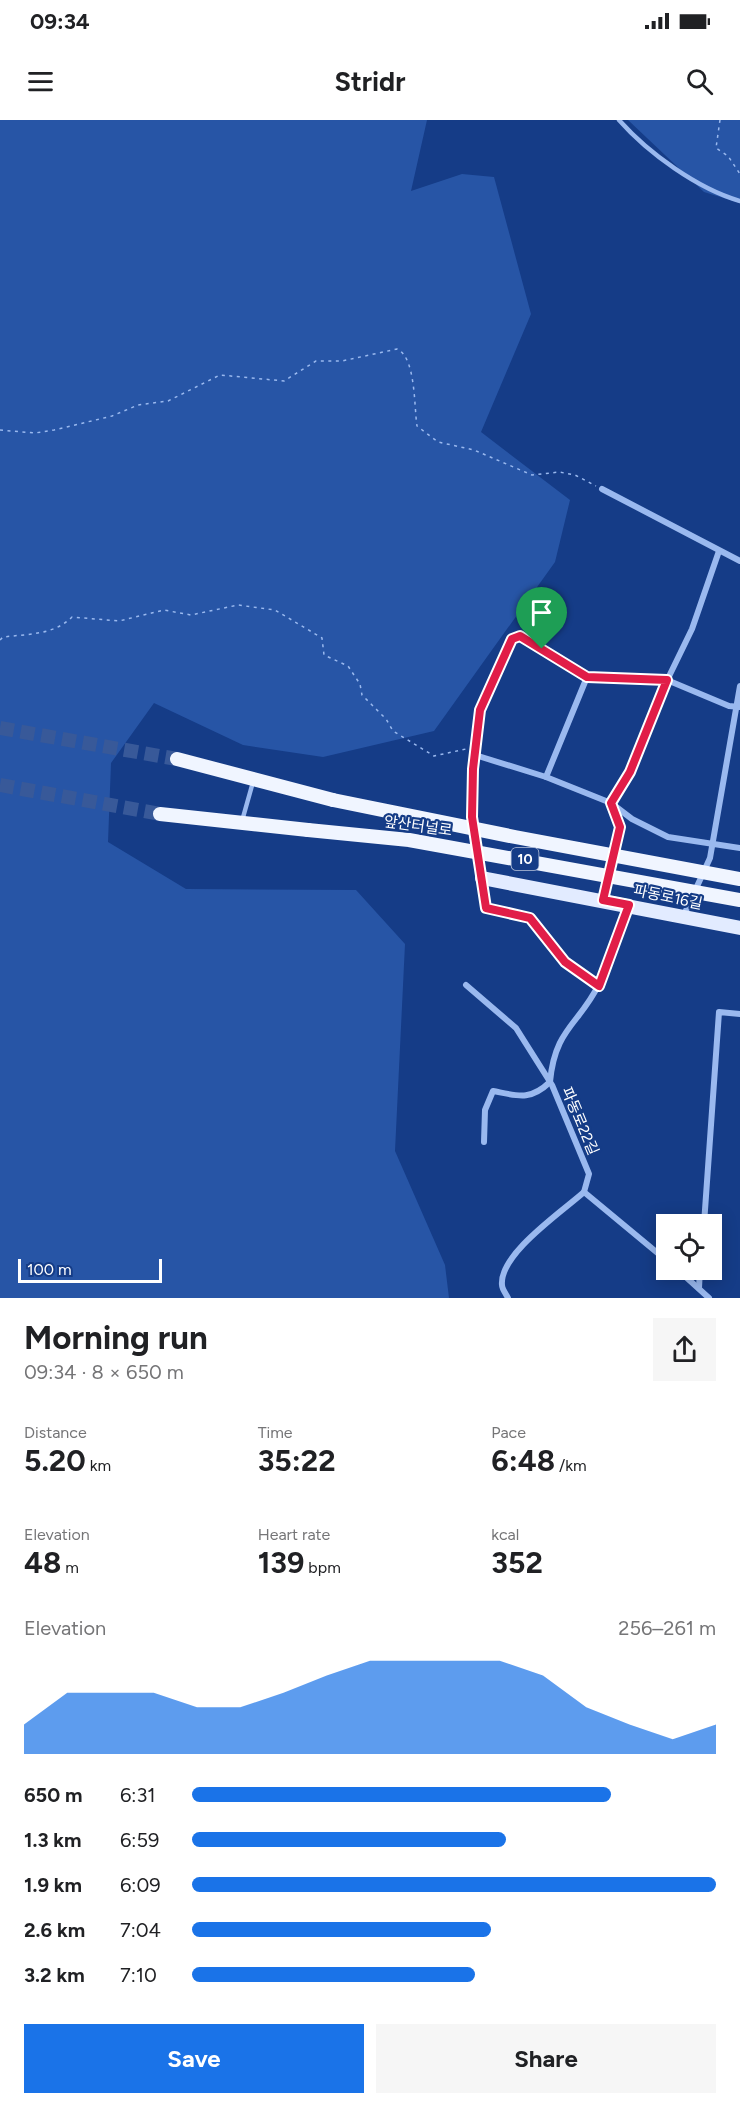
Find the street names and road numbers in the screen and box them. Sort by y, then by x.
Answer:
street label: 앞산터널로 [383,812,453,840]
road number: 10 [512,848,538,870]
street label: 파동로16길 [632,881,704,913]
street label: 파동로22길 [558,1084,602,1158]

